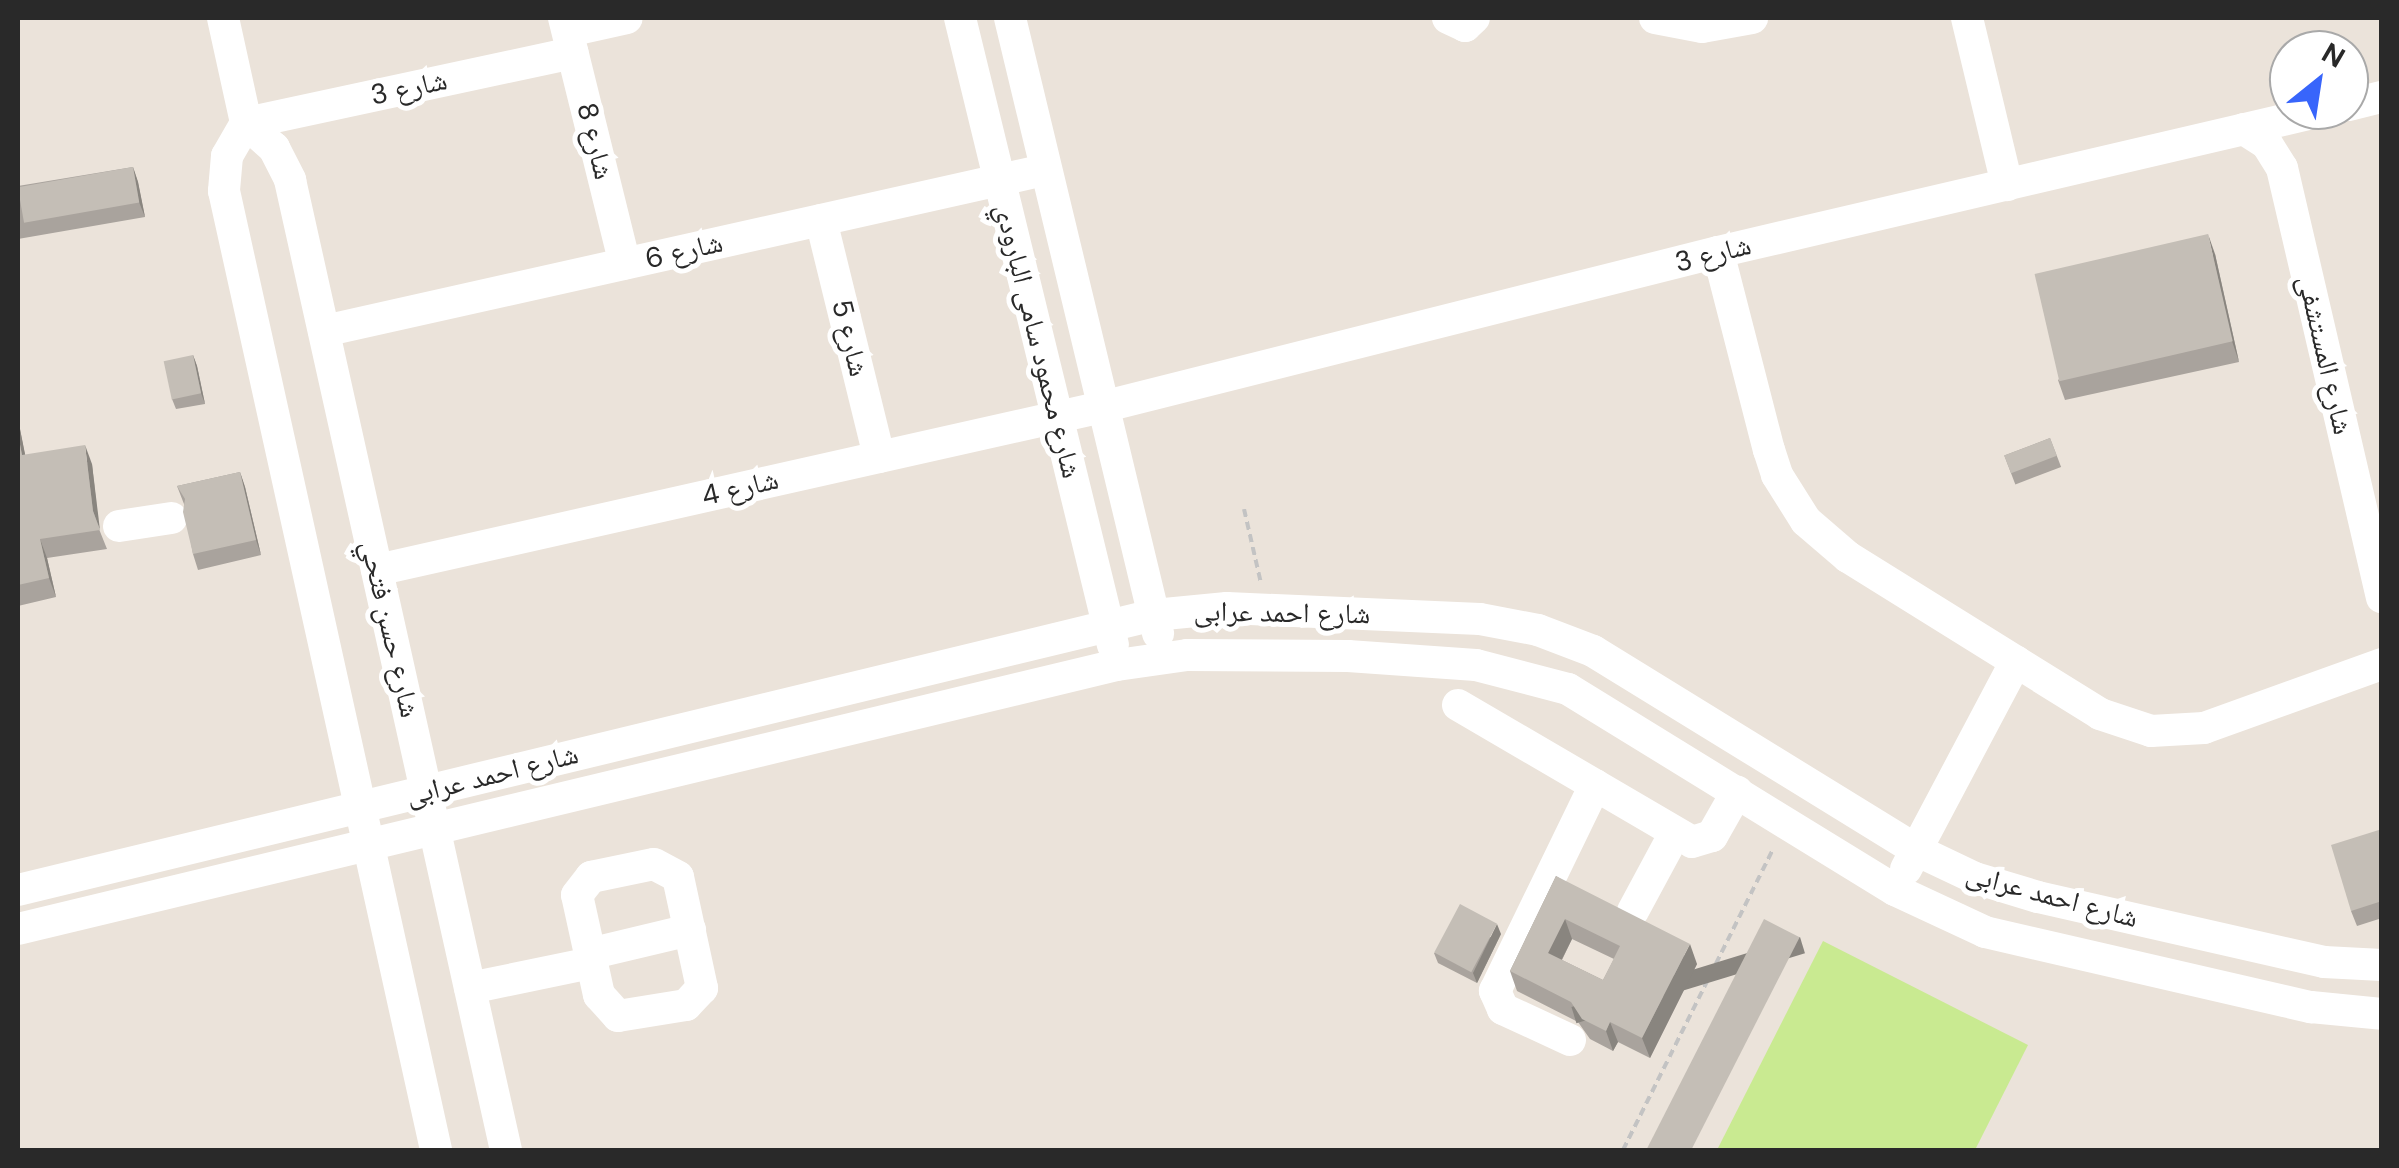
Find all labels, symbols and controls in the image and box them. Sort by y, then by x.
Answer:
north arrow [2269,30,2369,130]
text: N [2315,34,2351,76]
street label: شارع 3 [368,64,450,112]
street label: شارع 8 [569,99,621,183]
street label: شارع محمود سامى البارودي [988,200,1088,482]
street label: شارع 6 [642,226,726,276]
street label: شارع 3 [1671,228,1755,280]
street label: شارع المستشفى [2290,272,2360,438]
street label: شارع 5 [824,296,876,380]
street label: شارع 4 [698,463,782,513]
street label: شارع حسن فتحي [353,537,427,721]
street label: شارع احمد عرابى [1193,595,1371,631]
street label: شارع احمد عرابى [402,737,582,813]
street label: شارع احمد عرابى [1962,857,2142,935]

